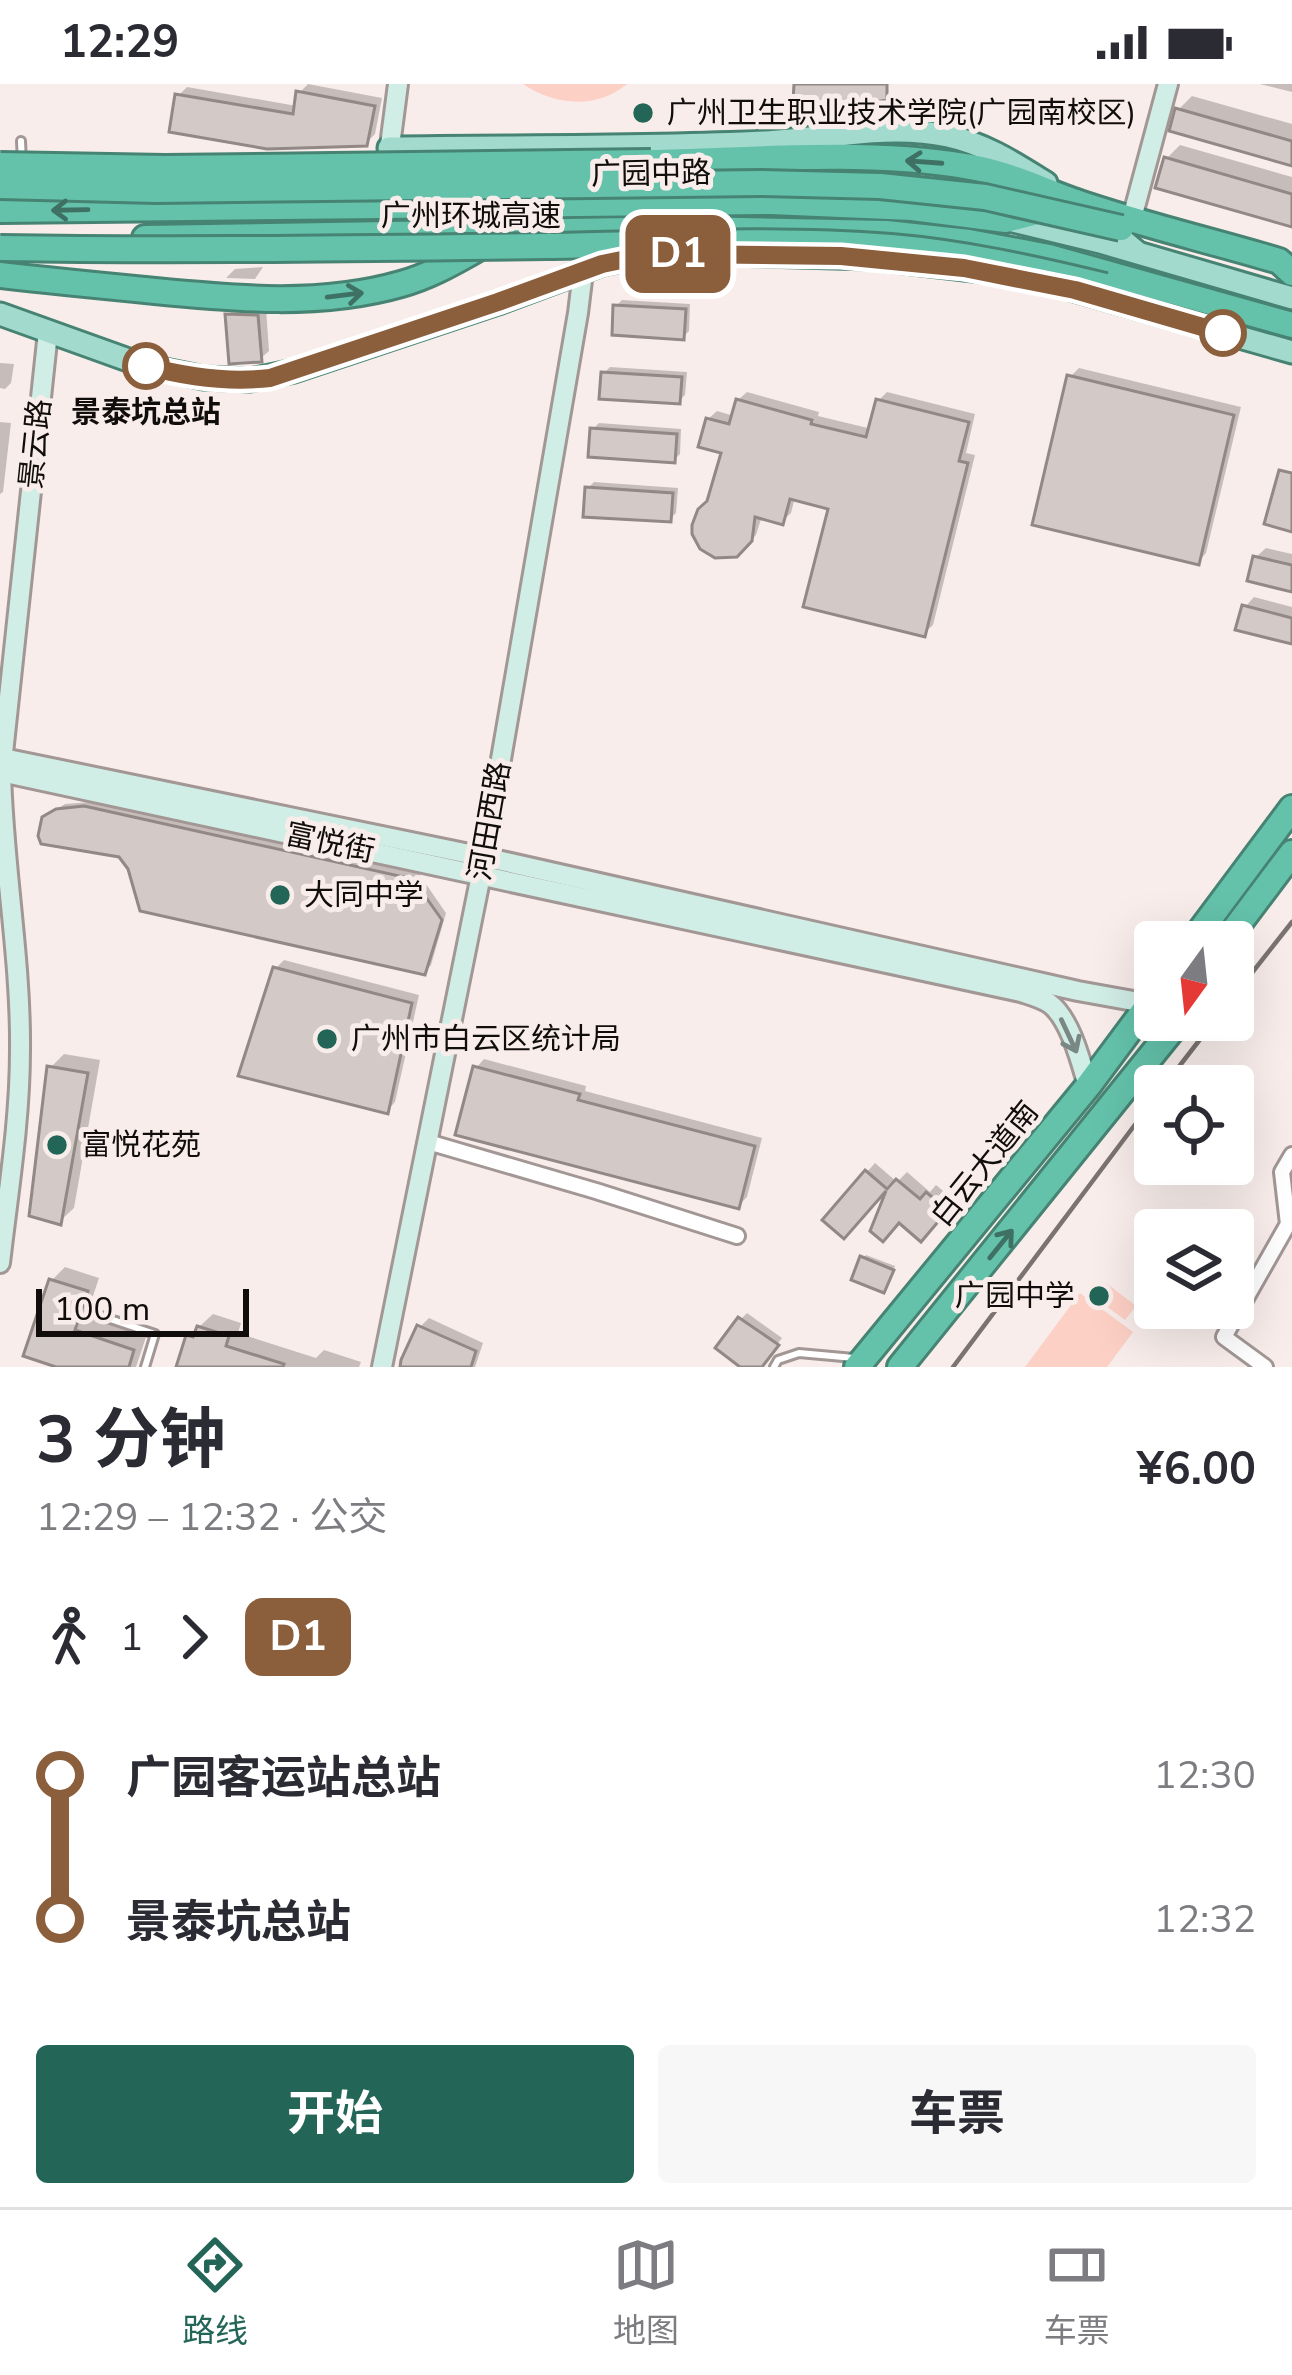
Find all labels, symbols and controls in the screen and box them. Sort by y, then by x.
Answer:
text: 12:29 [60,12,179,73]
place label: 广州卫生职业技术学院(广园南校区) [667,93,1136,134]
marker: 广州卫生职业技术学院(广园南校区) [630,100,656,126]
one-way arrow [905,150,944,173]
street label: 广园中路 [591,152,711,196]
street label: 广州环城高速 [381,196,561,237]
one-way arrow [51,199,90,222]
line badge: D1 [624,215,732,293]
text: D1 [649,225,707,282]
one-way arrow [324,284,363,306]
unlabelled marker [1201,311,1245,355]
marker: 景泰坑总站 [124,344,168,388]
place label: 景泰坑总站 [71,392,221,433]
street label: 景云路 [11,397,61,491]
street label: 河田西路 [459,758,521,884]
street label: 富悦街 [282,814,378,872]
place label: 大同中学 [304,875,424,916]
marker: 大同中学 [267,882,293,908]
north arrow [1134,921,1254,1041]
map controls [1134,921,1254,1329]
one-way arrow [1059,1017,1081,1053]
place label: 广州市白云区统计局 [351,1019,621,1060]
marker: 广州市白云区统计局 [314,1026,340,1052]
button: locate [1134,1065,1254,1185]
street label: 白云大道南 [922,1093,1048,1235]
place label: 富悦花苑 [81,1125,201,1166]
marker: 富悦花苑 [44,1132,70,1158]
button: layers [1134,1209,1254,1329]
one-way arrow [987,1228,1014,1260]
place label: 广园中学 [955,1276,1075,1317]
scale bar [36,1283,249,1336]
marker: 广园中学 [1086,1283,1112,1309]
text: 100 m [54,1287,150,1332]
text: 3 分钟 [36,1395,225,1485]
text: ¥6.00 [1137,1439,1256,1500]
text: 12:29 – 12:32 · 公交 [36,1491,387,1544]
icon: walk [36,1604,102,1670]
icon: forward [161,1604,227,1670]
text: D1 [269,1608,327,1665]
text: 1 [120,1611,143,1664]
text: 广园客运站总站 [126,1748,441,1809]
text: 12:30 [1154,1749,1256,1802]
text: 景泰坑总站 [126,1892,351,1953]
text: 12:32 [1154,1893,1256,1946]
button: 开始 [36,2045,634,2183]
button: 车票 [658,2045,1256,2183]
tab: 路线 [182,2232,248,2354]
tab: 地图 [613,2232,679,2354]
tab: 车票 [1044,2232,1110,2354]

